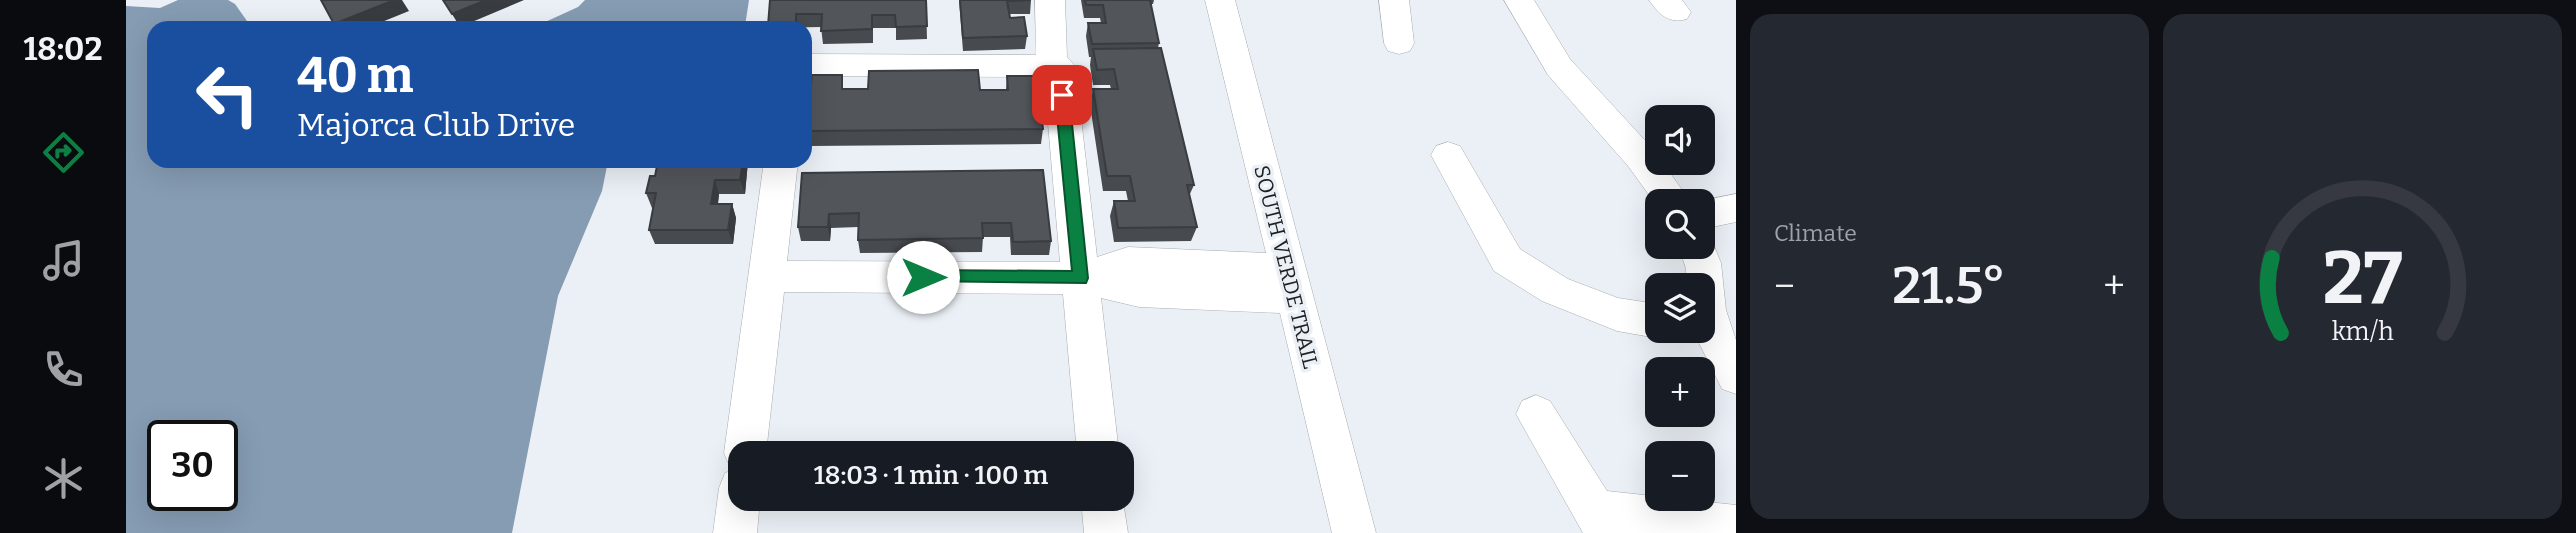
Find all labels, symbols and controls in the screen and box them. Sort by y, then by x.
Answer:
text: 18:02 [24,30,102,68]
text: 40 m [297,46,414,105]
icon: left [182,49,273,140]
pin [1032,65,1092,125]
icon: arrive [1043,76,1081,114]
map controls [1645,105,1715,511]
button: sound [1645,105,1715,175]
text: Majorca Club Drive [297,106,575,144]
icon: directions [39,128,88,177]
street label: SOUTH VERDE TRAIL [1248,163,1324,372]
button: search [1645,189,1715,259]
text: Climate [1774,219,1857,247]
text: 27 [2323,235,2402,322]
icon: music [39,236,88,285]
position arrow [886,240,960,314]
text: 21.5° [1892,254,2006,317]
text: − [1774,263,1795,309]
text: + [2103,263,2125,309]
button: layers [1645,273,1715,343]
text: km/h [2332,316,2394,346]
icon: phone [39,345,88,394]
button: + [1645,357,1715,427]
speed limit sign: 30 [147,420,238,511]
button: − [1645,441,1715,511]
icon: climate [39,454,88,503]
text: 18:03 · 1 min · 100 m [814,460,1048,491]

